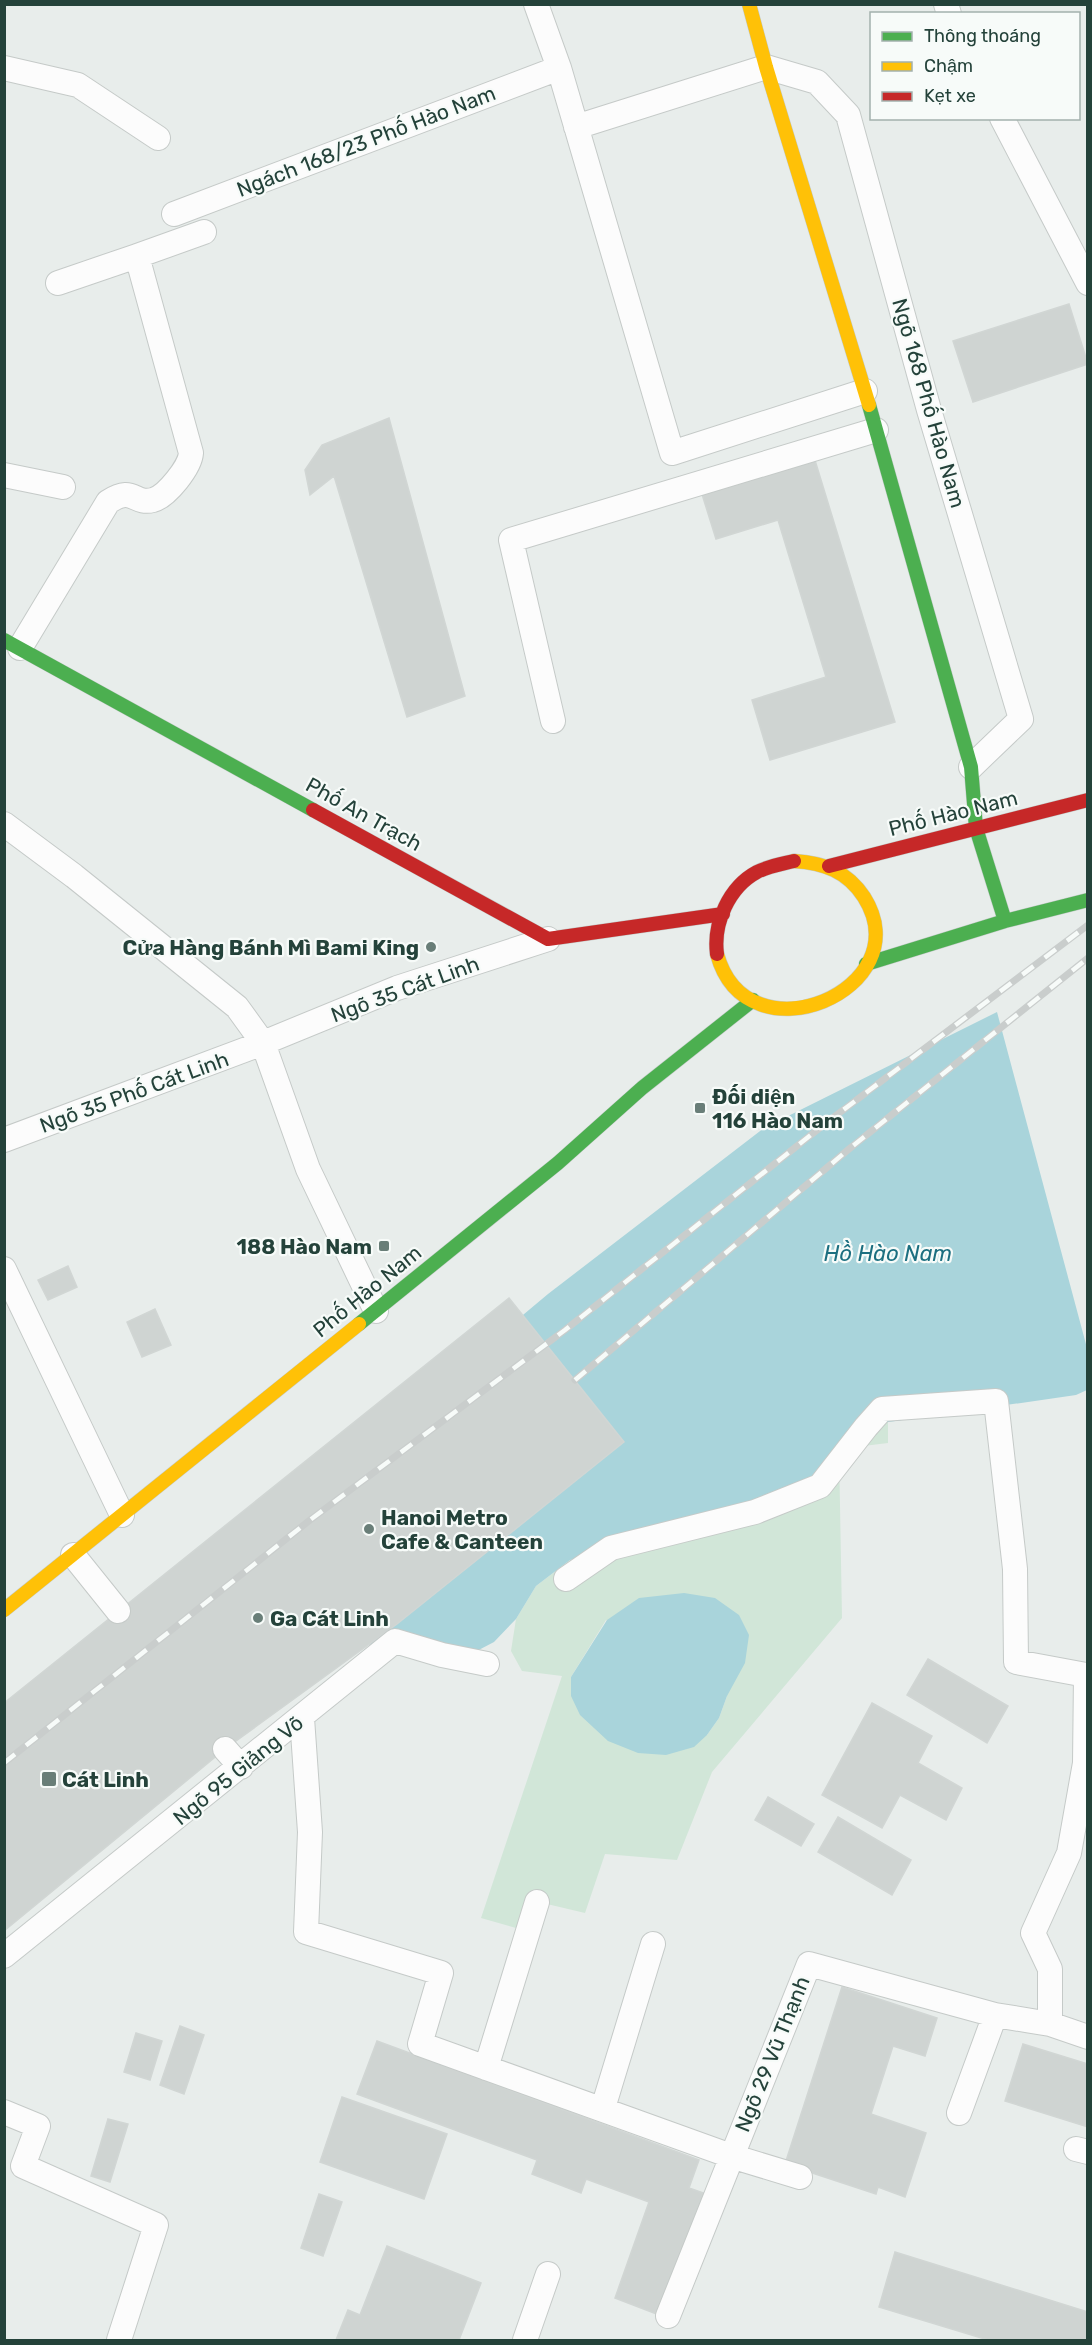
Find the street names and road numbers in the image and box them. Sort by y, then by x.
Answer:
street label: Ngách 168/23 Phố Hào Nam [233,80,499,202]
street label: Ngõ 168 Phố Hào Nam [887,295,971,511]
street label: Phố An Trạch [302,772,426,856]
street label: Phố Hào Nam [886,785,1020,841]
street label: Ngõ 35 Cát Linh [328,951,482,1027]
street label: Ngõ 35 Phố Cát Linh [36,1046,232,1138]
street label: Phố Hào Nam [308,1240,426,1342]
street label: Ngõ 95 Giảng Võ [168,1710,308,1830]
street label: Ngõ 29 Vũ Thạnh [729,1973,815,2135]

